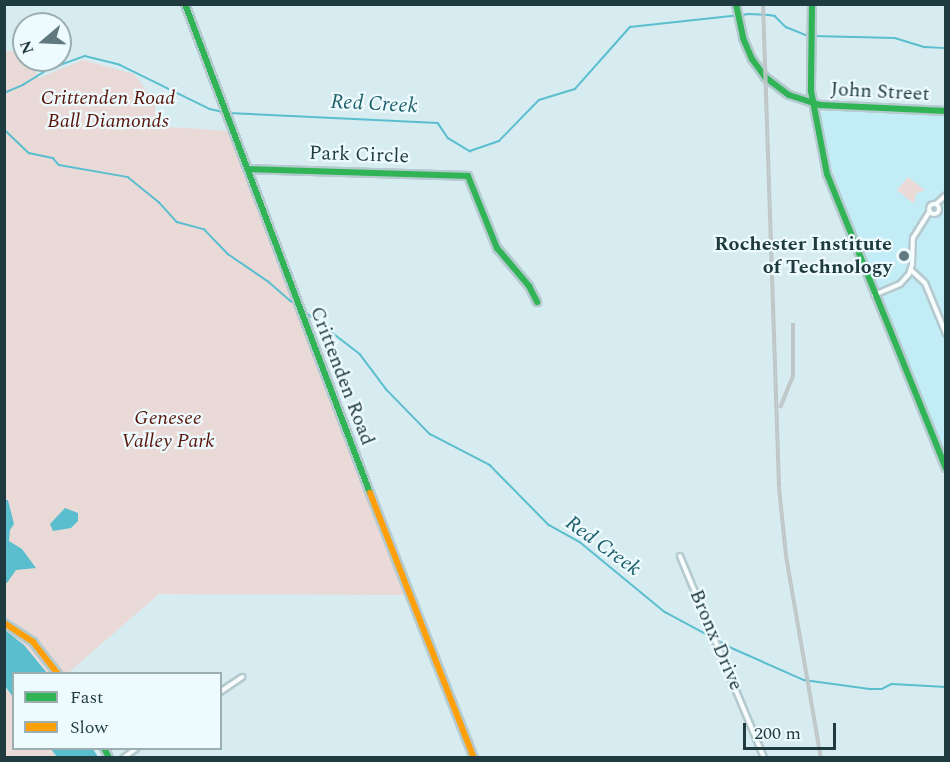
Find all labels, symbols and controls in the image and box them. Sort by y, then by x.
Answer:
north arrow [12,12,72,72]
text: N [13,37,40,57]
street label: John Street [830,77,930,107]
park label: Crittenden Road Ball Diamonds [41,87,175,134]
water label: Red Creek [330,89,418,119]
street label: Park Circle [309,141,409,169]
place label: Rochester Institute of Technology [714,232,892,279]
marker: Rochester Institute of Technology [897,249,911,263]
street label: Crittenden Road [304,303,380,449]
park label: Genesee Valley Park [121,407,215,454]
water label: Red Creek [560,510,646,582]
street label: Bronx Drive [684,586,748,694]
legend [12,672,222,750]
text: Fast [70,684,103,711]
scale bar [746,711,839,749]
text: Slow [70,714,108,741]
text: 200 m [754,720,801,747]

